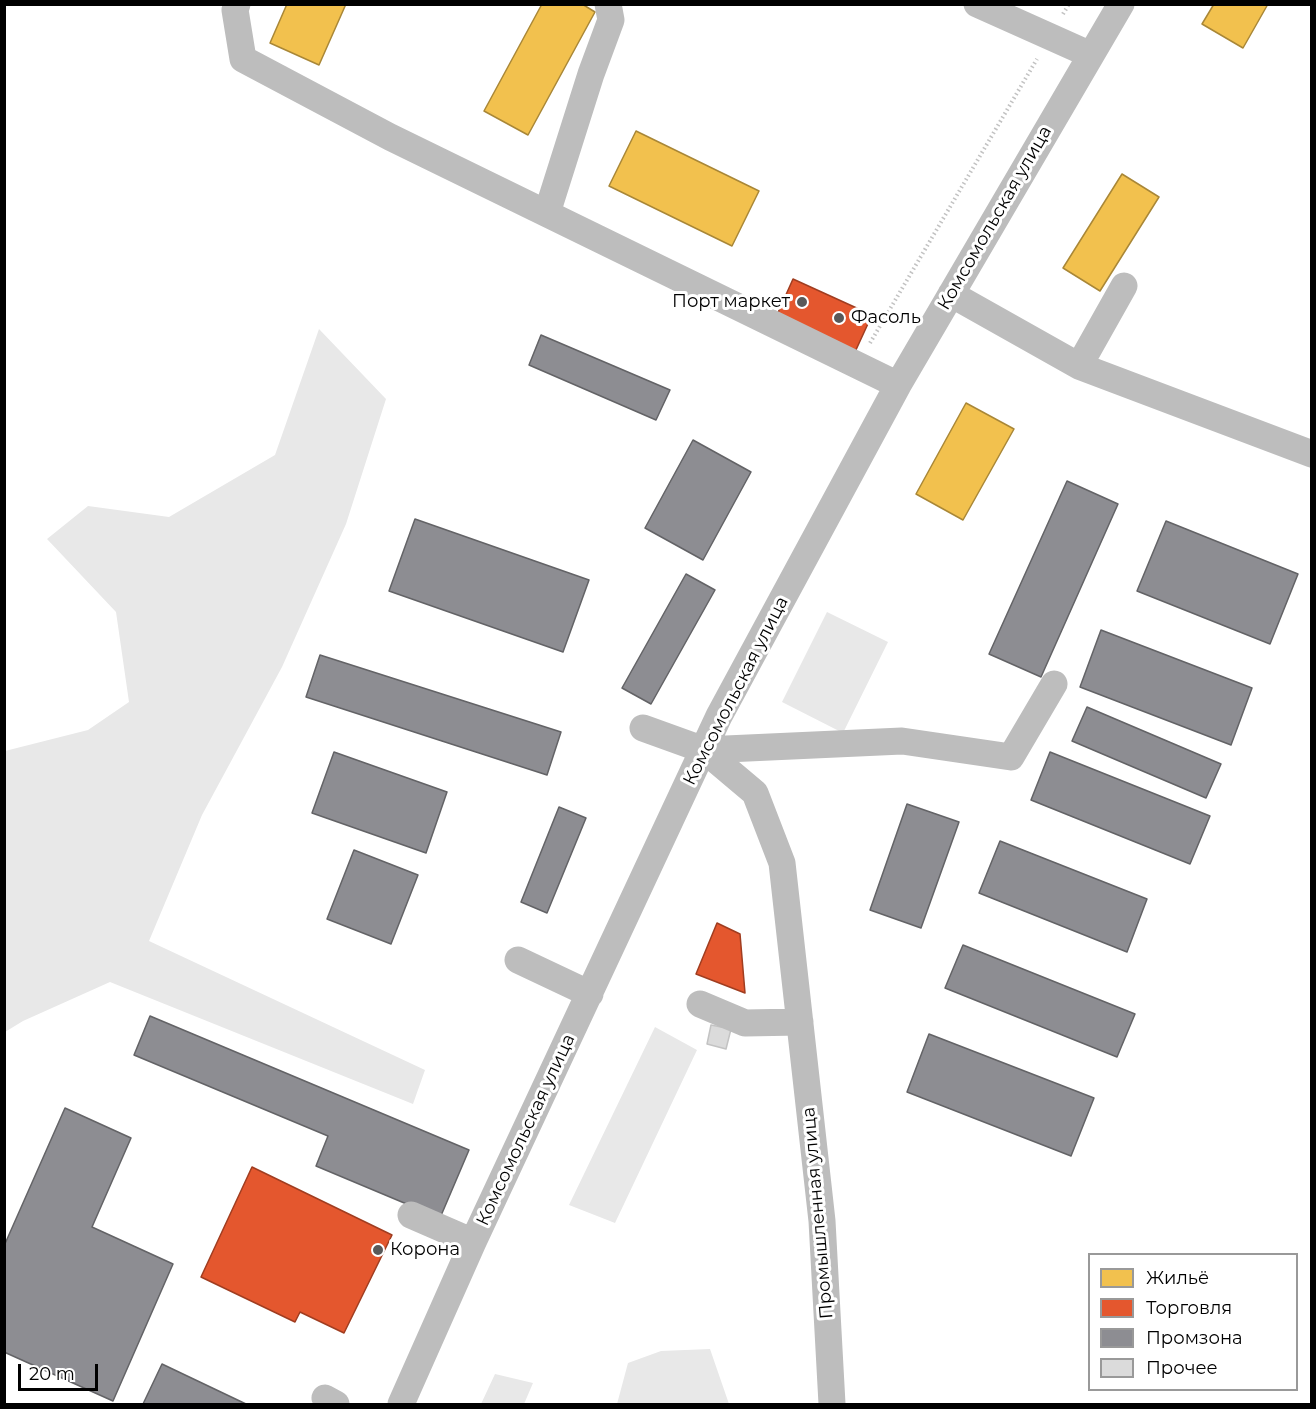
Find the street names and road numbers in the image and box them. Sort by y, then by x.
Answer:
street label: Комсомольская улица [933,122,1057,314]
street label: Комсомольская улица [679,593,793,789]
street label: Комсомольская улица [472,1031,580,1229]
street label: Промышленная улица [798,1106,838,1320]

